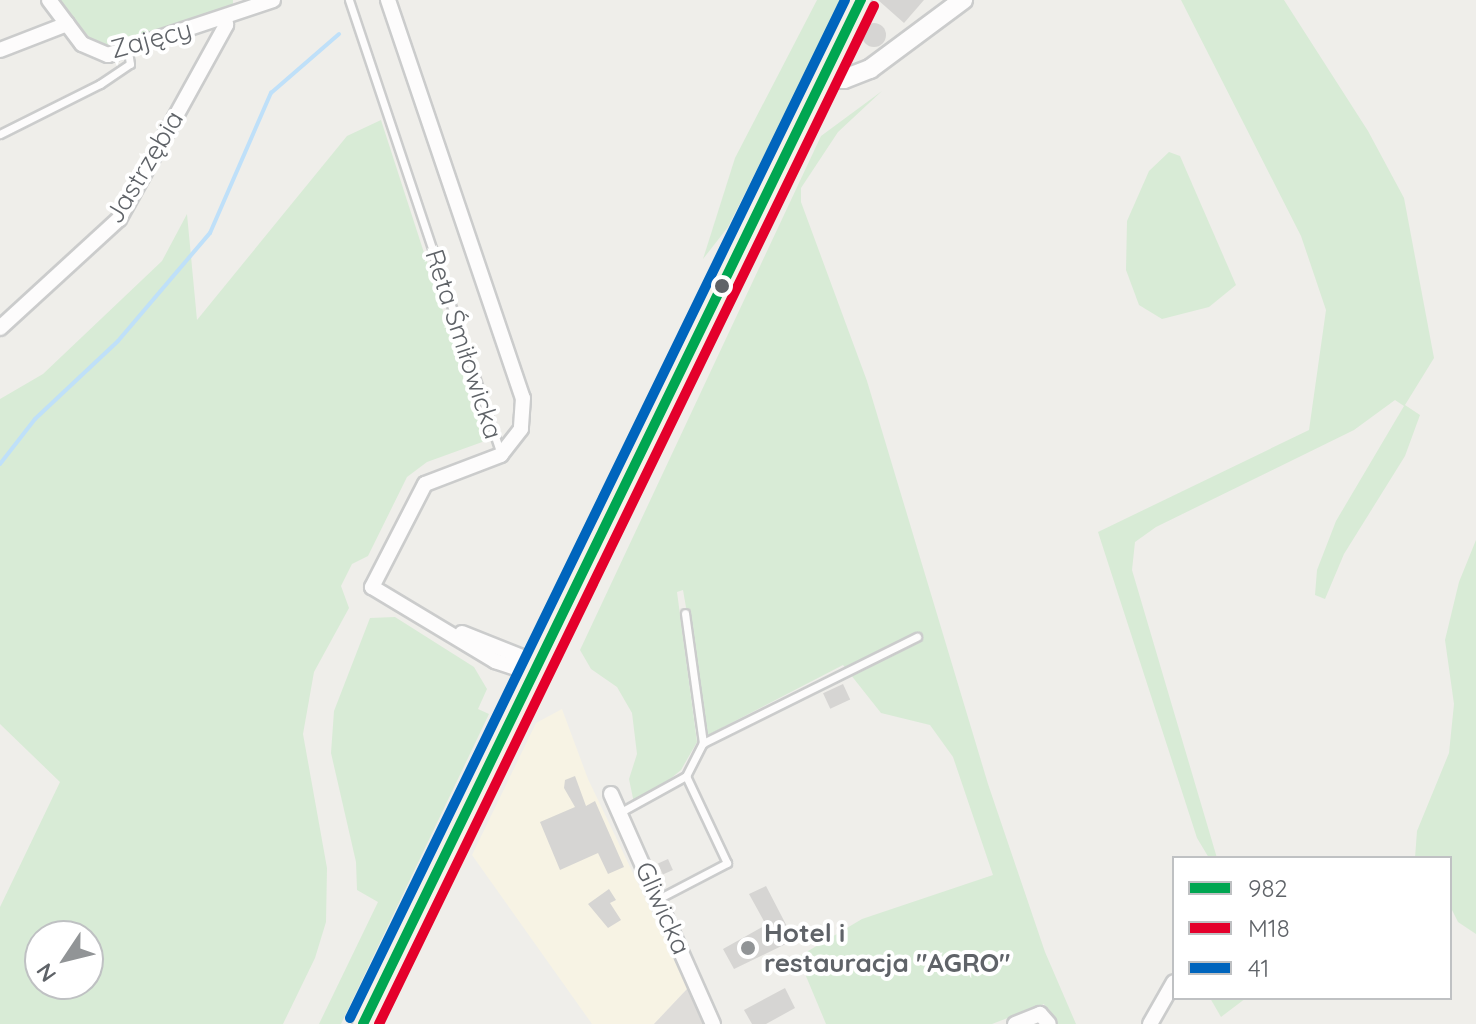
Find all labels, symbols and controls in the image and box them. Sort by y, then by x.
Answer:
street label: Zajęcy [107,13,195,65]
street label: Jastrzębia [98,105,190,229]
street label: Reta Śmiłowicka [419,245,509,443]
unlabelled marker [714,278,730,294]
legend [1172,856,1452,1000]
street label: Gliwicka [629,857,697,959]
text: 982 [1248,873,1288,903]
text: M18 [1248,913,1290,943]
place label: Hotel i restauracja "AGRO" [764,917,1010,978]
north arrow [24,920,104,1000]
marker: Hotel i restauracja "AGRO" [739,939,757,957]
text: 41 [1248,953,1269,983]
text: N [30,958,62,987]

